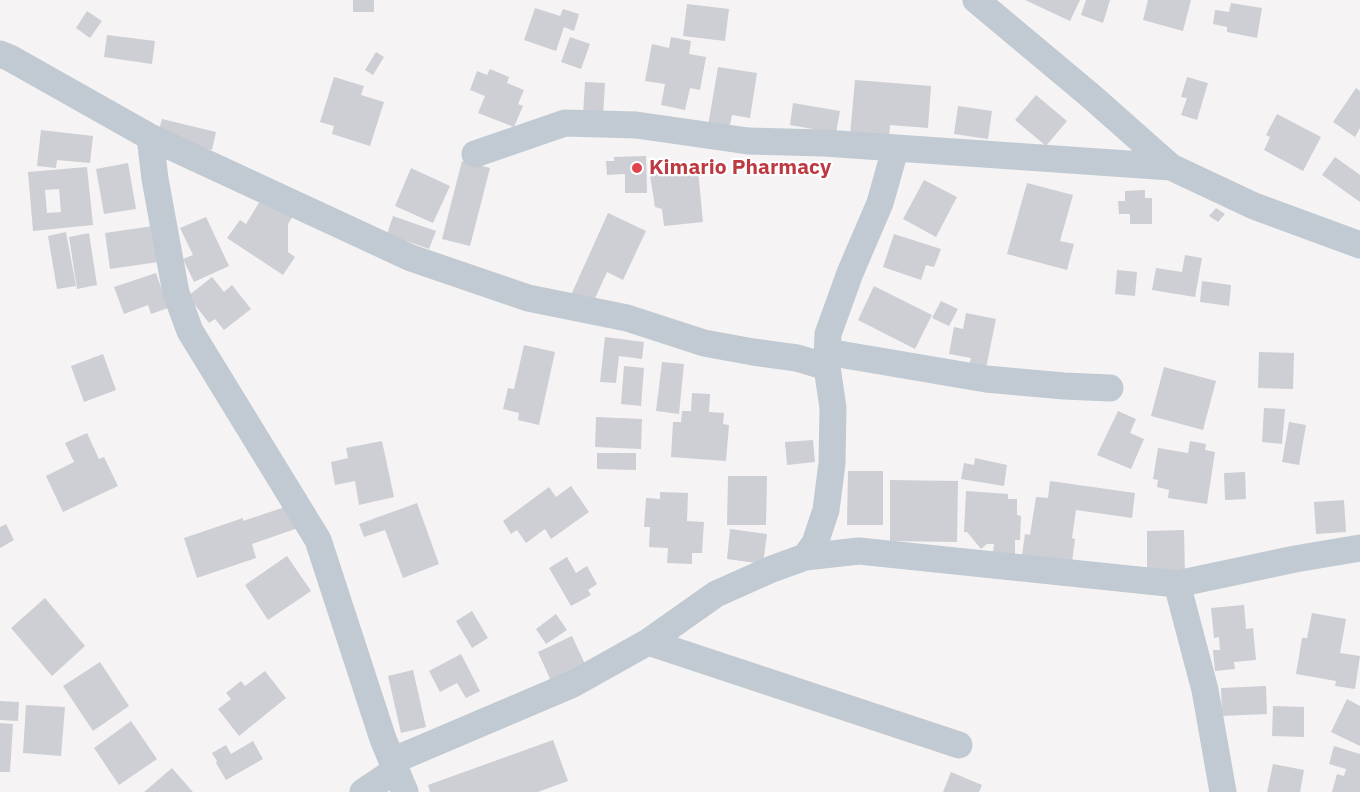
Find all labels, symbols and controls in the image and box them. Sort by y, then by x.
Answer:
place label: Kimario Pharmacy [649,155,831,181]
marker: Kimario Pharmacy [630,161,644,175]

